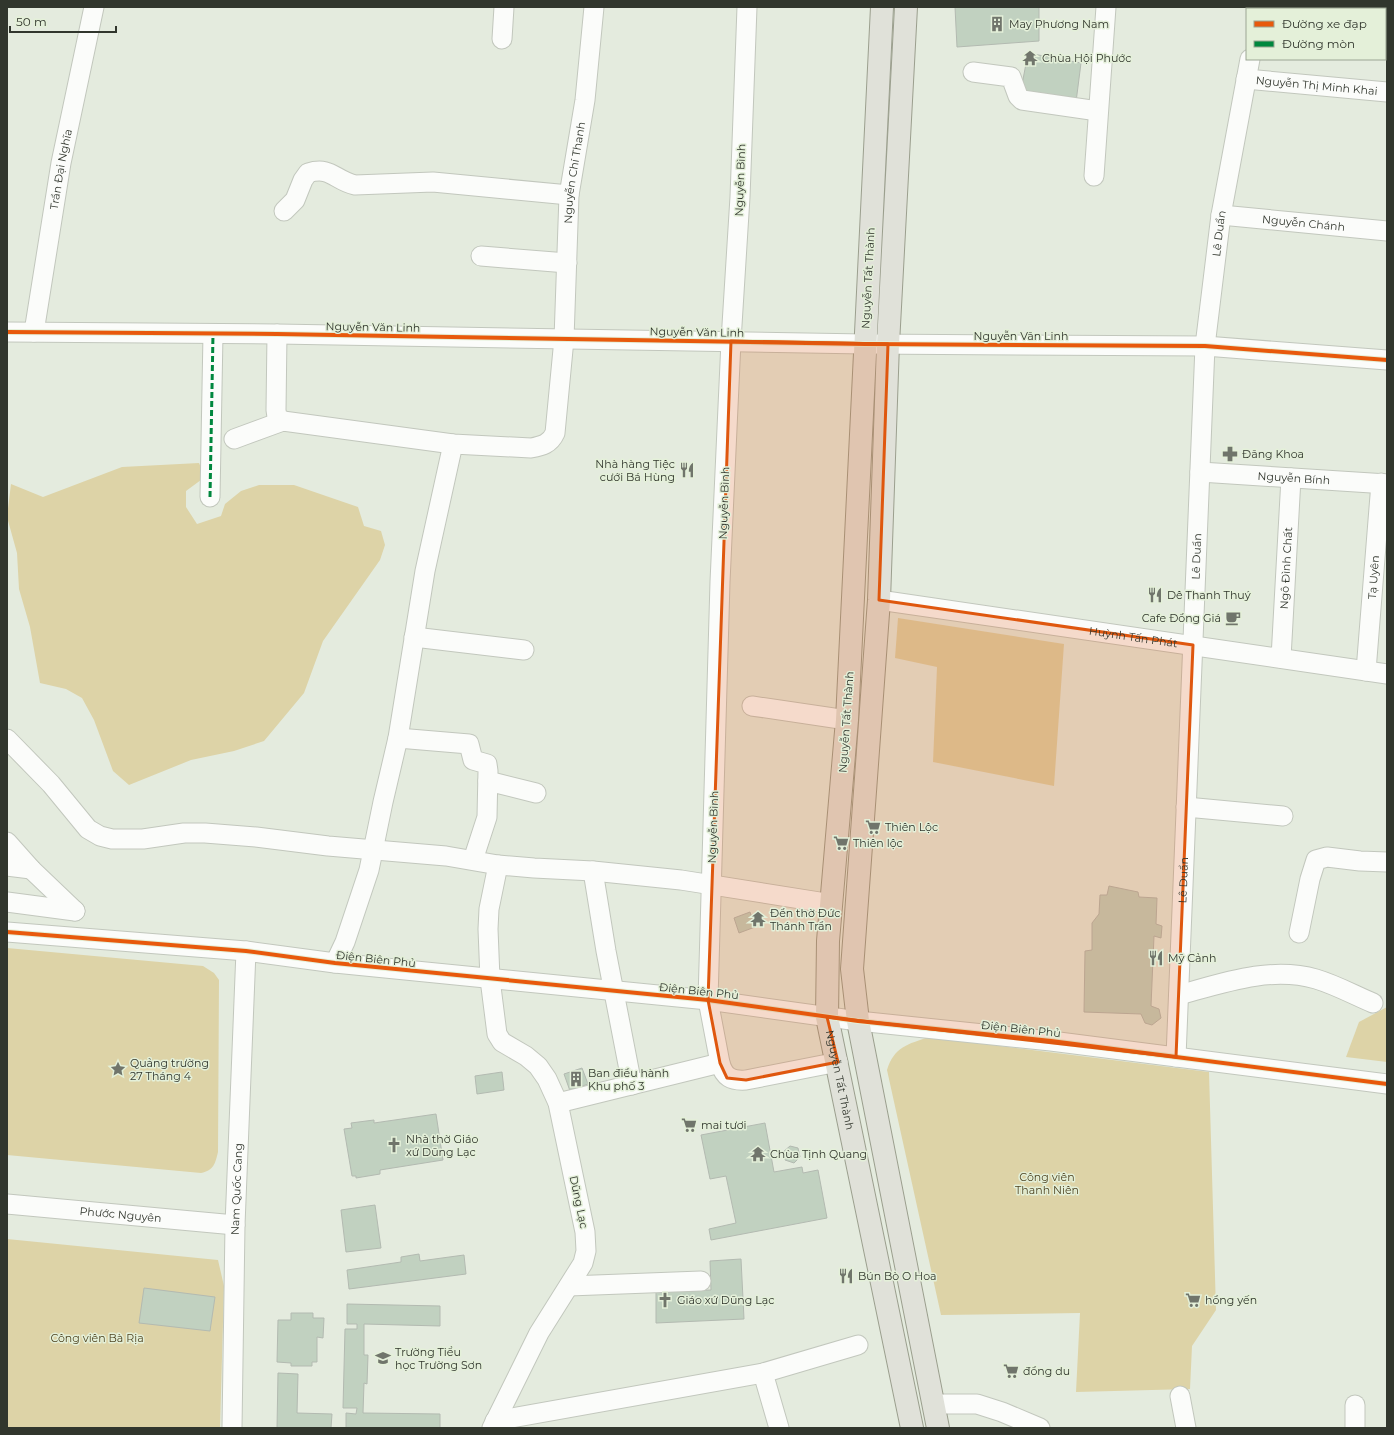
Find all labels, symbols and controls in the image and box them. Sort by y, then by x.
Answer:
scale bar [10,8,116,34]
legend [1246,8,1386,60]
text: 50 m [16,14,47,29]
building icon: May Phương Nam [988,15,1006,33]
text: Đường xe đạp [1282,16,1367,31]
place label: May Phương Nam [1009,17,1109,31]
text: Đường mòn [1282,36,1355,51]
temple icon: Chùa Hội Phước [1021,49,1039,67]
place label: Chùa Hội Phước [1042,51,1131,65]
street label: Nguyễn Thị Minh Khai [1255,73,1378,98]
street label: Nguyễn Chí Thanh [561,121,588,224]
street label: Trần Đại Nghĩa [47,128,75,211]
street label: Nguyễn Bình [732,143,748,217]
street label: Lê Duẩn [1209,209,1229,257]
street label: Nguyễn Chánh [1261,212,1346,234]
street label: Nguyễn Tất Thành [858,227,878,329]
street label: Nguyễn Văn Linh [325,319,421,335]
street label: Nguyễn Văn Linh [649,324,745,340]
street label: Nguyễn Văn Linh [974,329,1068,343]
pharmacy icon: Đăng Khoa [1221,445,1239,463]
place label: Đăng Khoa [1242,447,1304,461]
place label: Nhà hàng Tiệc cưới Bá Hùng [595,457,675,484]
restaurant icon: Nhà hàng Tiệc cưới Bá Hùng [678,461,696,479]
street label: Nguyễn Bình [716,466,732,540]
street label: Nguyễn Bính [1257,469,1331,487]
street label: Ngô Đình Chất [1277,526,1295,610]
street label: Lê Duẩn [1188,533,1204,580]
street label: Tạ Uyên [1365,555,1382,600]
restaurant icon: Dê Thanh Thuý [1146,586,1164,604]
place label: Dê Thanh Thuý [1167,588,1251,602]
cafe icon: Cafe Đồng Giá [1224,609,1242,627]
place label: Cafe Đồng Giá [1142,611,1221,625]
street label: Huỳnh Tấn Phát [1088,624,1179,650]
street label: Nguyễn Tất Thành [835,671,857,773]
street label: Nguyễn Bình [705,790,721,864]
supermarket icon: Thiên Lộc [864,818,882,836]
place label: Thiên Lộc [885,820,938,834]
supermarket icon: Thiên lộc [832,834,850,852]
place label: Thiên lộc [853,836,903,850]
street label: Lê Duẩn [1175,857,1191,904]
place label: Đền thờ Đức Thánh Trần [770,906,840,933]
temple icon: Đền thờ Đức Thánh Trần [749,910,767,928]
street label: Điện Biên Phủ [335,948,417,970]
restaurant icon: Mỹ Cảnh [1147,949,1165,967]
place label: Mỹ Cảnh [1168,951,1216,965]
street label: Điện Biên Phủ [658,980,740,1002]
street label: Điện Biên Phủ [980,1018,1062,1040]
street label: Nguyễn Tất Thành [823,1029,857,1131]
place label: Quảng trường 27 Tháng 4 [130,1056,209,1083]
place icon: Quảng trường 27 Tháng 4 [109,1060,127,1078]
place label: Ban điều hành Khu phố 3 [588,1066,669,1093]
building icon: Ban điều hành Khu phố 3 [567,1070,585,1088]
supermarket icon: mai tươi [680,1116,698,1134]
place label: mai tươi [701,1118,747,1132]
place label: Nhà thờ Giáo xứ Dũng Lạc [406,1132,478,1159]
church icon: Nhà thờ Giáo xứ Dũng Lạc [385,1136,403,1154]
street label: Nam Quốc Cang [228,1143,245,1235]
temple icon: Chùa Tịnh Quang [749,1145,767,1163]
place label: Chùa Tịnh Quang [770,1147,867,1161]
park label: Công viên Thanh Niên [1015,1170,1079,1197]
street label: Dũng Lạc [567,1174,591,1230]
street label: Phước Nguyên [79,1204,162,1225]
restaurant icon: Bún Bò O Hoa [837,1267,855,1285]
place label: Bún Bò O Hoa [858,1269,936,1283]
church icon: Giáo xứ Dũng Lạc [656,1291,674,1309]
supermarket icon: hồng yến [1184,1291,1202,1309]
place label: Giáo xứ Dũng Lạc [677,1293,774,1307]
place label: hồng yến [1205,1293,1257,1307]
park label: Công viên Bà Rịa [50,1331,144,1345]
place label: Trường Tiểu học Trường Sơn [395,1345,482,1372]
school or university icon: Trường Tiểu học Trường Sơn [374,1349,392,1367]
supermarket icon: đồng du [1002,1362,1020,1380]
place label: đồng du [1023,1364,1070,1378]

